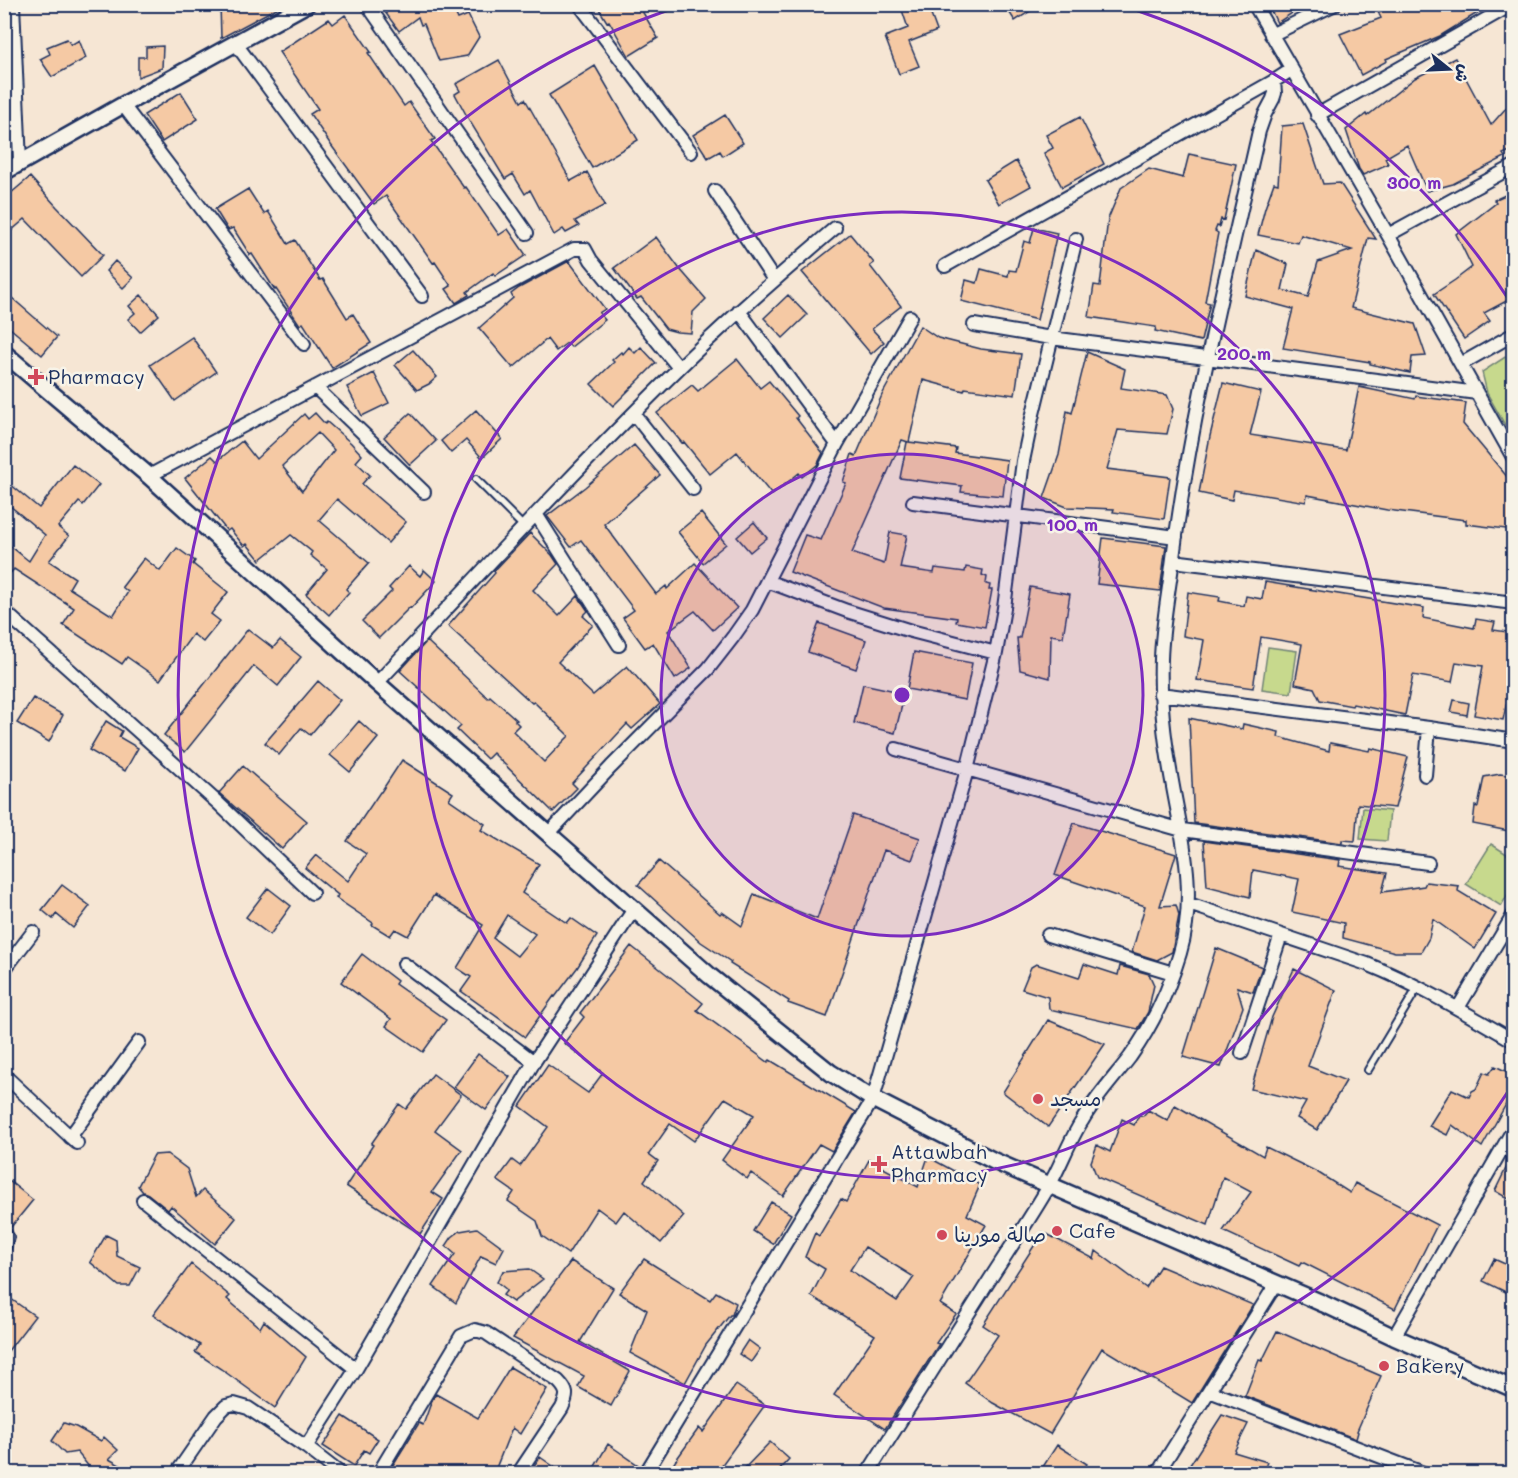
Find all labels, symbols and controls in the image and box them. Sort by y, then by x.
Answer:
north arrow [1419,39,1479,99]
text: ش [1451,62,1476,85]
text: 300 m [1387,170,1441,194]
text: 200 m [1217,341,1271,365]
place label: Pharmacy [48,363,145,389]
marker: Pharmacy [29,370,43,384]
text: 100 m [1046,512,1098,536]
centre of rings [892,685,912,705]
place label: مسجد [1050,1085,1101,1111]
marker: مسجد [1031,1092,1045,1106]
place label: Attawbah Pharmacy [891,1138,988,1187]
marker: Attawbah Pharmacy [872,1157,886,1171]
place label: Cafe [1069,1217,1116,1243]
place label: صالة مورينا [954,1221,1046,1247]
marker: Cafe [1050,1224,1064,1238]
marker: صالة مورينا [935,1228,949,1242]
place label: Bakery [1396,1352,1464,1378]
marker: Bakery [1377,1359,1391,1373]

